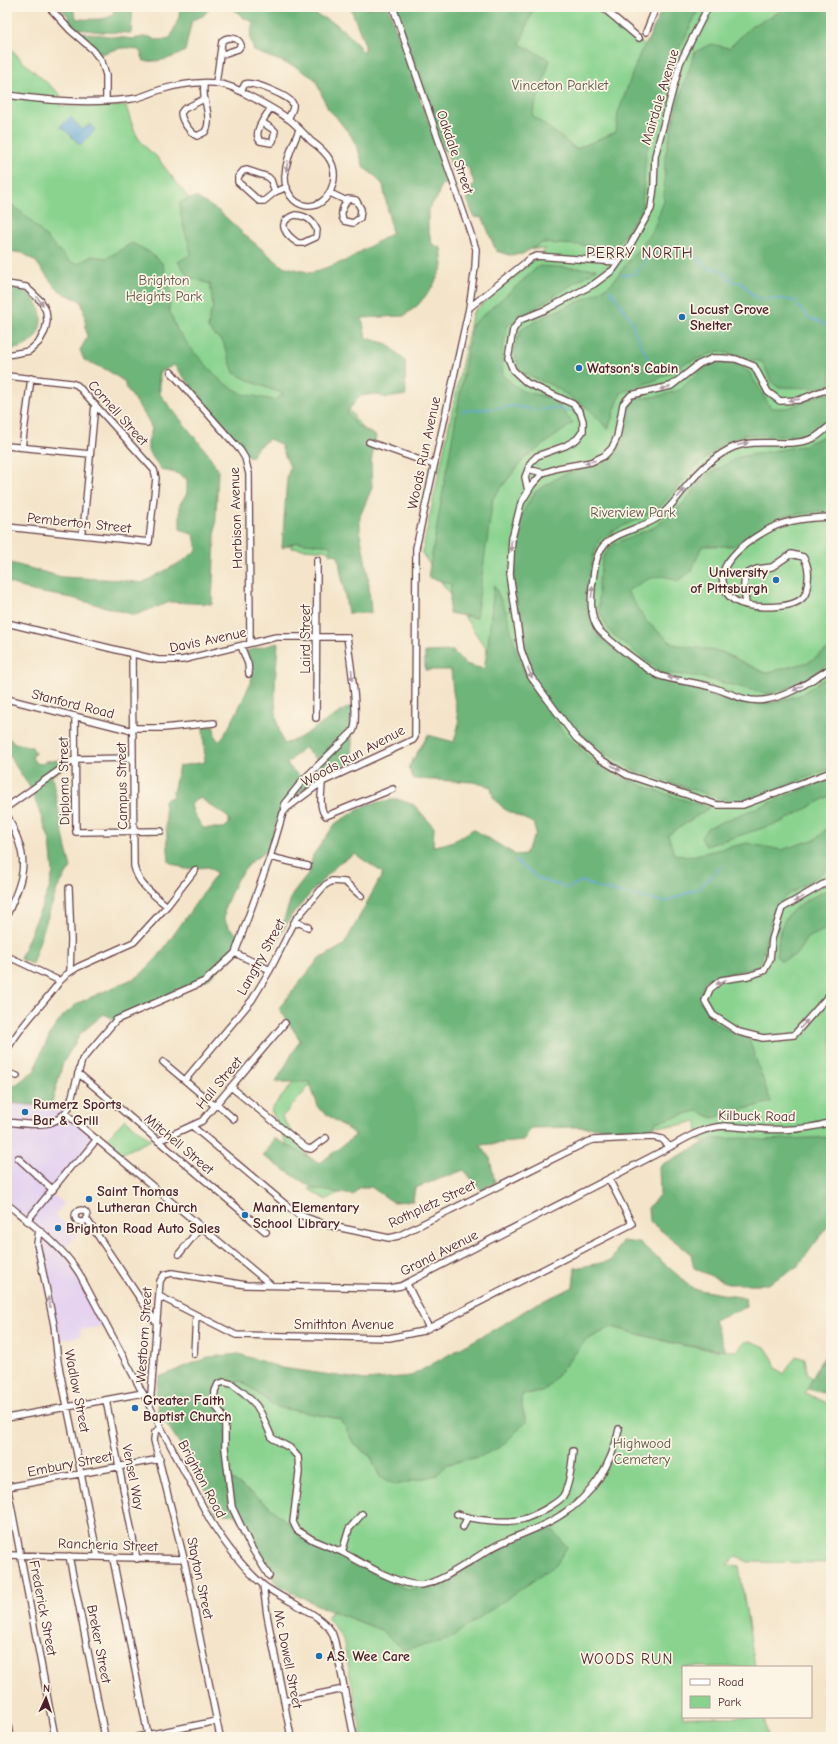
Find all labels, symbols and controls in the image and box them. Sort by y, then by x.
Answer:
street label: Mairdale Avenue [637,47,683,147]
park label: Vinceton Parklet [512,77,609,94]
street label: Oakdale Street [433,108,478,197]
one-way arrow [284,160,290,172]
district label: PERRY NORTH [586,244,694,262]
park label: Brighton Heights Park [126,272,202,305]
one-way arrow [35,296,44,307]
place label: Locust Grove Shelter [690,301,769,334]
marker: Locust Grove Shelter [677,312,687,322]
place label: Watson's Cabin [587,360,678,377]
marker: Watson's Cabin [574,363,584,373]
street label: Cornell Street [84,377,152,450]
one-way arrow [658,385,671,391]
street label: Woods Run Avenue [404,395,444,511]
one-way arrow [788,397,800,403]
one-way arrow [737,441,750,447]
one-way arrow [583,459,596,465]
street label: Harbison Avenue [226,467,246,569]
one-way arrow [677,487,686,498]
park label: Riverview Park [590,504,676,521]
street label: Pemberton Street [26,509,133,537]
one-way arrow [508,540,514,553]
place label: University of Pittsburgh [690,564,769,597]
marker: University of Pittsburgh [771,575,781,585]
one-way arrow [588,586,595,598]
street label: Laird Street [297,603,314,674]
street label: Davis Avenue [168,624,248,656]
one-way arrow [527,668,533,679]
one-way arrow [348,669,355,681]
one-way arrow [667,675,679,681]
street label: Stanford Road [30,685,116,723]
one-way arrow [792,685,804,692]
street label: Woods Run Avenue [298,722,408,790]
street label: Diploma Street [55,736,73,825]
street label: Campus Street [113,741,131,830]
one-way arrow [610,765,622,772]
one-way arrow [793,896,805,902]
street label: Langtry Street [233,915,289,998]
one-way arrow [715,979,727,985]
one-way arrow [799,1018,808,1029]
street label: Hall Street [192,1053,246,1113]
place label: Rumerz Sports Bar & Grill [33,1096,121,1129]
marker: Rumerz Sports Bar & Grill [20,1107,30,1117]
street label: Kilbuck Road [718,1107,796,1125]
street label: Mitchell Street [141,1110,218,1179]
street label: Rothpletz Street [386,1176,479,1232]
place label: Saint Thomas Lutheran Church [97,1183,197,1216]
marker: Saint Thomas Lutheran Church [84,1194,94,1204]
place label: Mann Elementary School Library [253,1199,360,1232]
marker: Mann Elementary School Library [240,1210,250,1220]
place label: Brighton Road Auto Sales [66,1220,220,1237]
marker: Brighton Road Auto Sales [53,1223,63,1233]
street label: Grand Avenue [397,1226,481,1280]
street label: Westborn Street [132,1286,156,1383]
one-way arrow [46,1296,52,1308]
street label: Smithton Avenue [294,1316,394,1333]
street label: Wadlow Street [61,1348,94,1435]
place label: Greater Faith Baptist Church [143,1392,232,1425]
marker: Greater Faith Baptist Church [130,1403,140,1413]
park label: Highwood Cemetery [613,1435,671,1468]
street label: Brighton Road [174,1437,230,1521]
street label: Vensel Way [118,1443,148,1512]
street label: Embury Street [26,1447,115,1481]
street label: Rancheria Street [58,1535,159,1555]
street label: Stayton Street [183,1535,217,1621]
street label: Frederick Street [25,1559,61,1658]
street label: Breker Street [83,1603,115,1686]
street label: Mc Dowell Street [270,1608,306,1711]
place label: A.S. Wee Care [327,1648,410,1665]
district label: WOODS RUN [581,1650,673,1668]
marker: A.S. Wee Care [314,1651,324,1661]
legend [682,1666,812,1718]
text: Road [718,1675,744,1689]
north arrow [26,1678,66,1718]
text: N [43,1682,50,1695]
text: Park [718,1695,741,1709]

